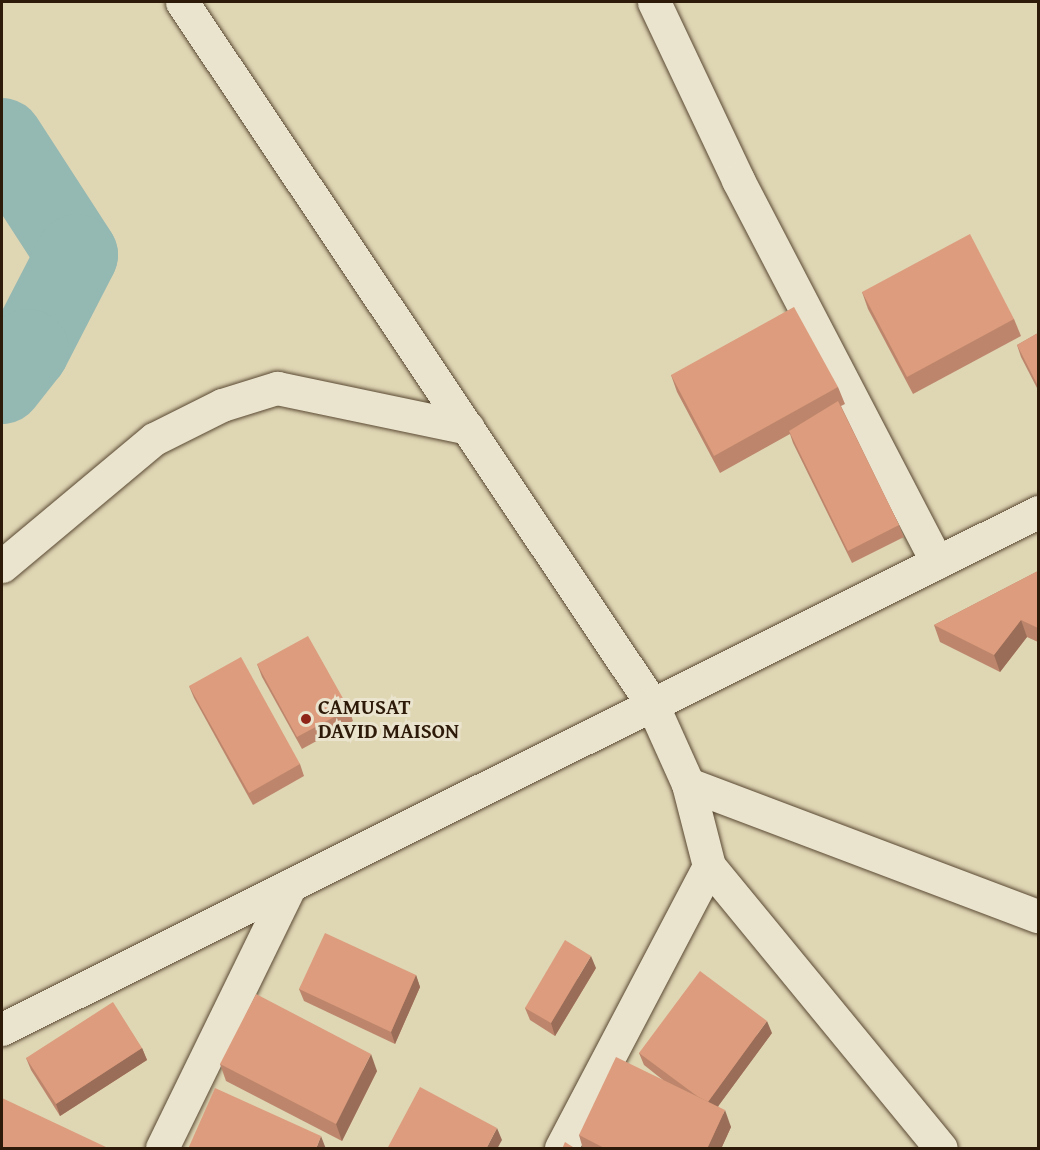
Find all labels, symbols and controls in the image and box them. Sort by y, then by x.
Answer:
place label: CAMUSAT DAVID MAISON [318,694,459,744]
marker: CAMUSAT DAVID MAISON [299,712,313,726]

